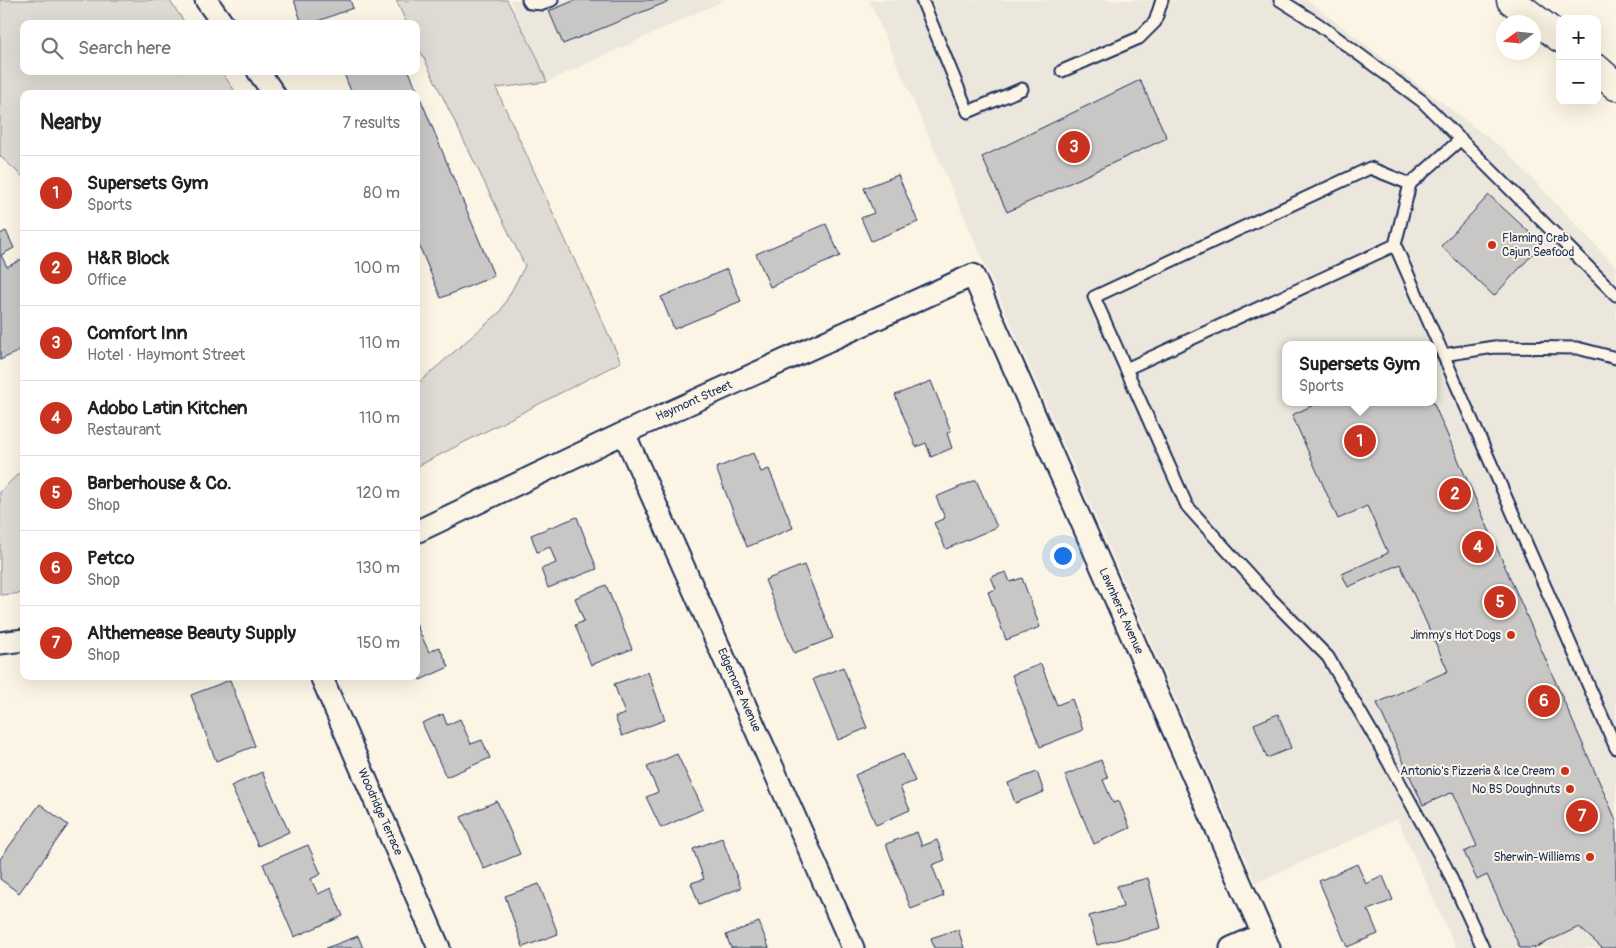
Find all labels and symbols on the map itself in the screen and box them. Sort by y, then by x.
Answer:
north arrow [1496,15,1541,60]
pin: 3 [1058,128,1090,166]
place label: Flaming Crab Cajun Seafood [1502,231,1574,260]
marker: Flaming Crab Cajun Seafood [1486,239,1498,251]
street label: Haymont Street [654,377,735,425]
pin: 1 [1344,422,1376,460]
pin: 2 [1439,475,1471,513]
pin: 4 [1462,528,1494,566]
your location [1050,543,1076,569]
street label: Lawnherst Avenue [1095,566,1147,656]
pin: 5 [1484,583,1516,621]
place label: Jimmy's Hot Dogs [1410,628,1502,643]
marker: Jimmy's Hot Dogs [1505,629,1517,641]
street label: Edgemore Avenue [714,646,764,734]
pin: 6 [1528,682,1560,720]
place label: Antonio's Pizzeria & Ice Cream [1400,764,1555,779]
marker: Antonio's Pizzeria & Ice Cream [1559,765,1571,777]
street label: Woodridge Terrace [354,766,406,858]
place label: No BS Doughnuts [1472,782,1561,797]
marker: No BS Doughnuts [1564,783,1576,795]
pin: 7 [1566,797,1598,835]
place label: Sherwin-Williams [1493,850,1581,865]
marker: Sherwin-Williams [1584,851,1596,863]

